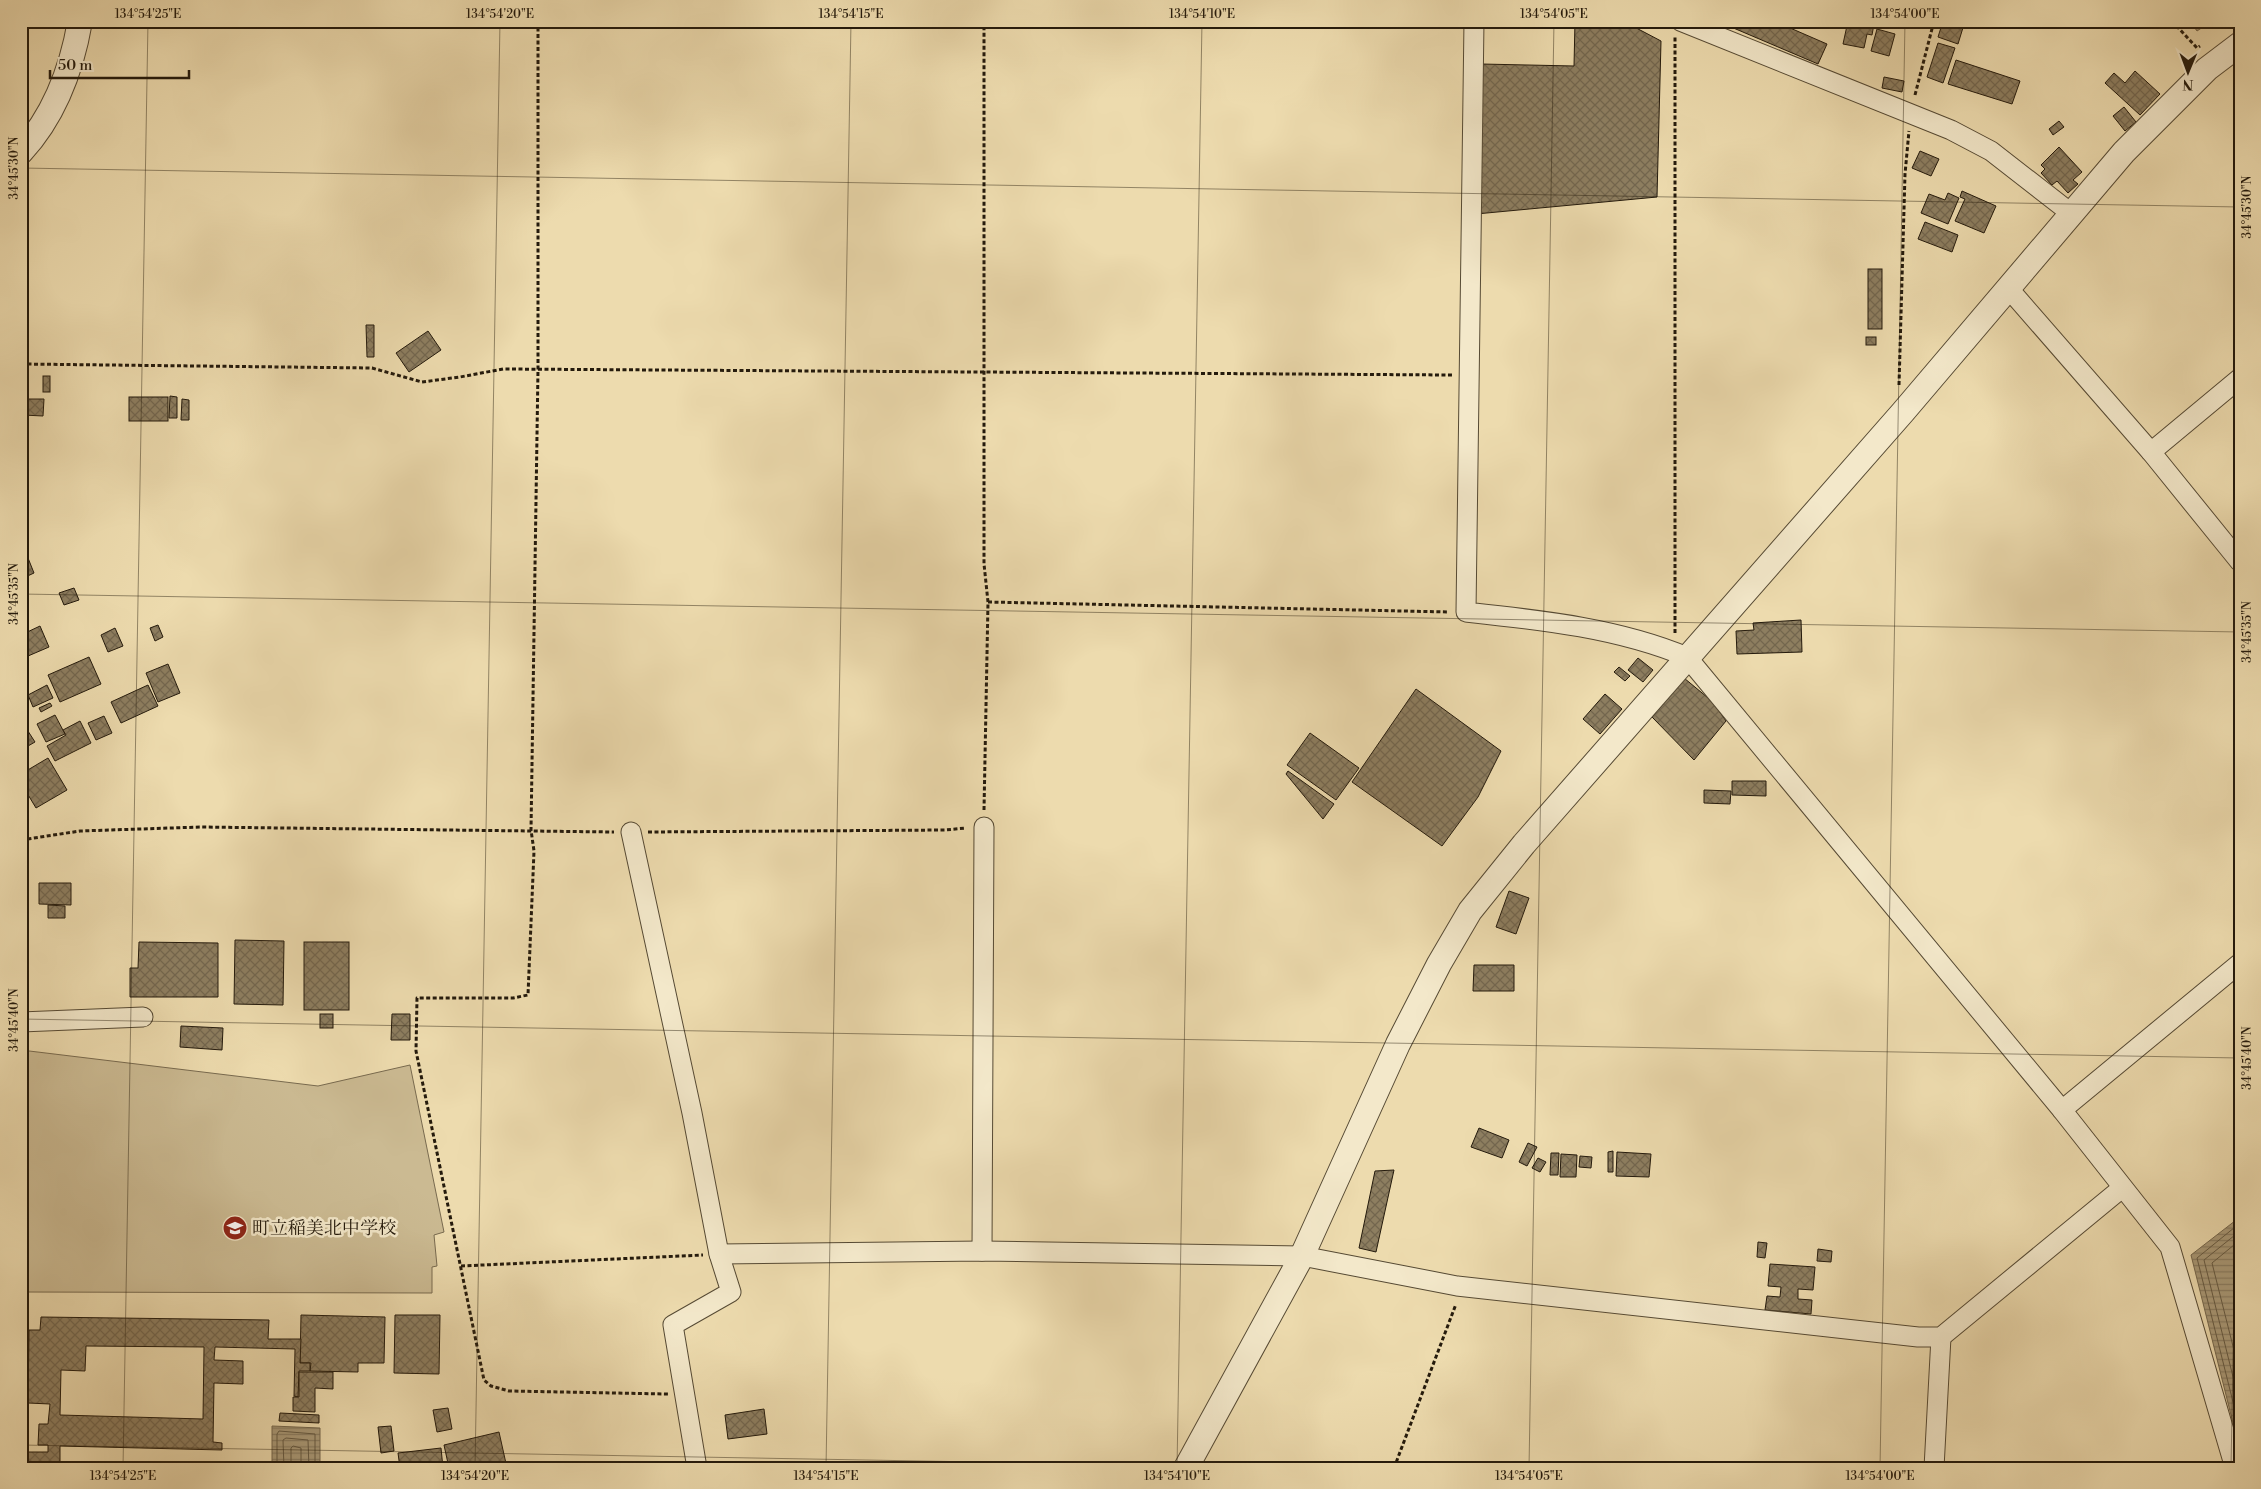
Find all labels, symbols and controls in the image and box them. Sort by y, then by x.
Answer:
text: 134°54'25"E [115,7,181,22]
text: 134°54'20"E [466,7,534,22]
text: 134°54'15"E [819,7,883,22]
text: 134°54'10"E [1169,7,1235,22]
text: 134°54'05"E [1520,7,1588,22]
text: 134°54'00"E [1870,7,1940,22]
scale bar [50,48,189,80]
north arrow [2164,48,2214,98]
text: 50 m [58,56,92,75]
text: N [2182,75,2193,93]
text: 34°45'30"N [7,136,22,200]
text: 34°45'30"N [2240,175,2255,239]
text: 34°45'35"N [7,563,22,625]
text: 34°45'35"N [2240,601,2255,663]
text: 34°45'40"N [7,988,22,1052]
text: 34°45'40"N [2240,1026,2255,1090]
school or university icon: 町立稲美北中学校 [222,1215,248,1241]
place label: 町立稲美北中学校 [252,1217,396,1240]
text: 134°54'25"E [90,1469,156,1484]
text: 134°54'20"E [441,1469,509,1484]
text: 134°54'15"E [794,1469,858,1484]
text: 134°54'10"E [1144,1469,1210,1484]
text: 134°54'05"E [1495,1469,1563,1484]
text: 134°54'00"E [1845,1469,1915,1484]

